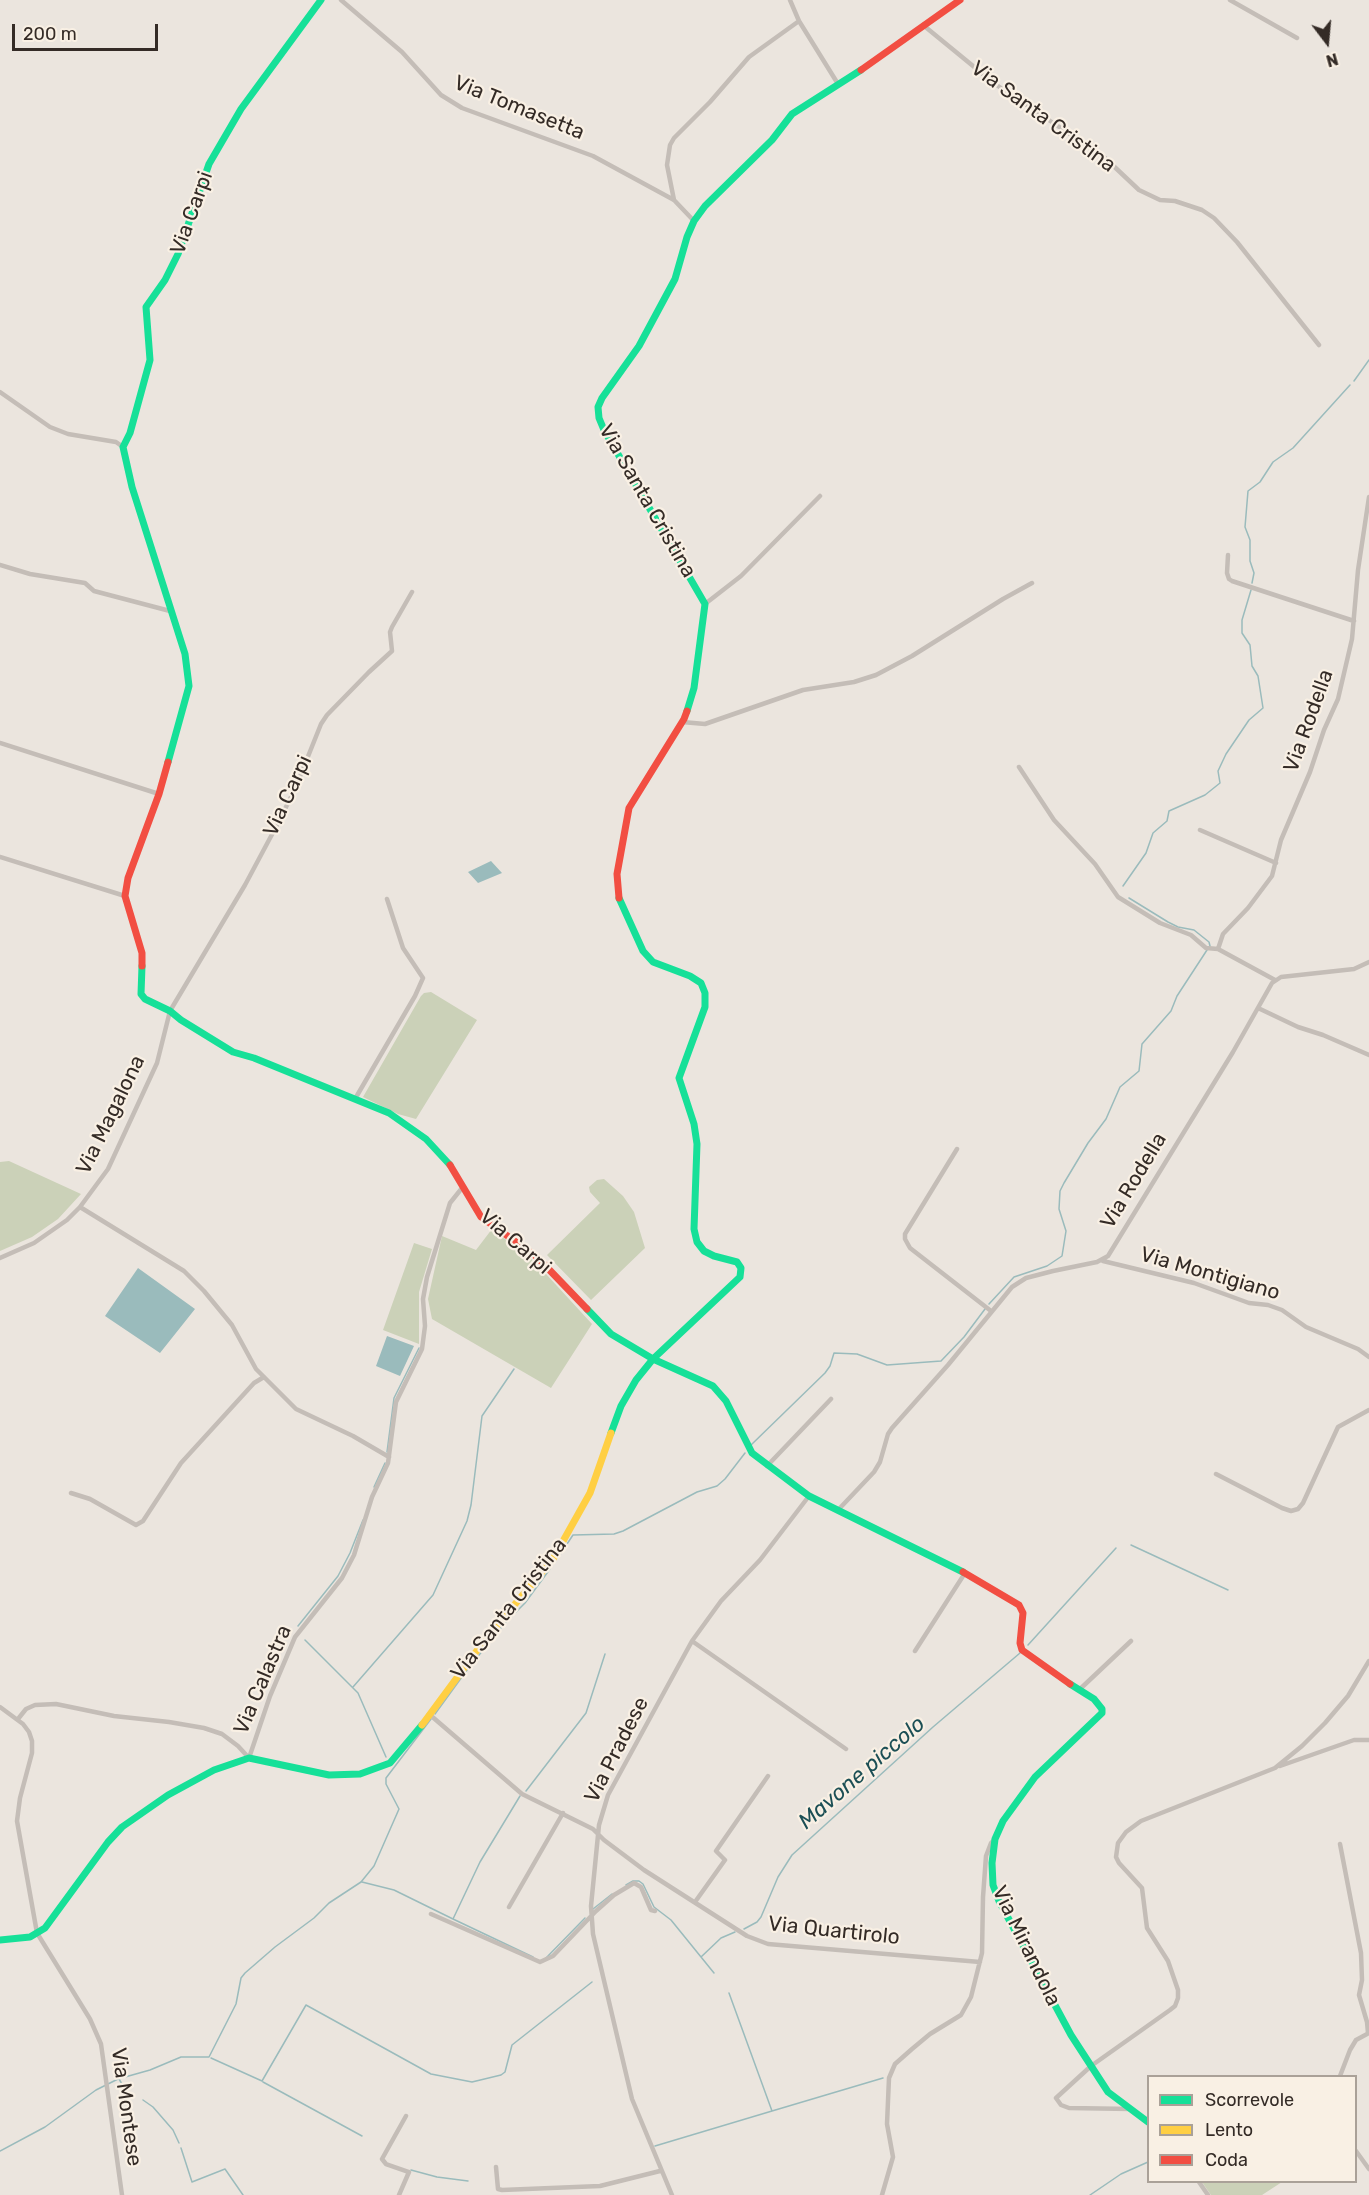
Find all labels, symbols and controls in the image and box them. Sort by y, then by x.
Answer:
scale bar [15,12,160,50]
north arrow [1297,12,1357,72]
text: 200 m [23,23,77,45]
text: N [1324,49,1340,71]
street label: Via Santa Cristina [966,56,1120,178]
street label: Via Tomasetta [450,70,588,146]
street label: Via Carpi [165,168,219,258]
street label: Via Santa Cristina [593,420,701,582]
street label: Via Rodella [1279,666,1339,776]
street label: Via Carpi [258,751,318,841]
street label: Via Magalona [71,1051,151,1179]
street label: Via Rodella [1096,1129,1172,1233]
street label: Via Carpi [474,1204,556,1280]
street label: Via Montigiano [1137,1242,1283,1306]
street label: Via Santa Cristina [446,1533,572,1685]
street label: Via Calastra [229,1622,297,1738]
street label: Via Pradese [580,1693,654,1807]
water label: Mavone piccolo [793,1711,931,1835]
street label: Via Mirandola [986,1882,1066,2010]
street label: Via Quartirolo [767,1912,901,1950]
street label: Via Montese [105,2046,147,2168]
legend [1147,2075,1357,2183]
text: Scorrevole [1205,2089,1294,2111]
text: Lento [1205,2119,1253,2141]
text: Coda [1205,2149,1248,2171]

